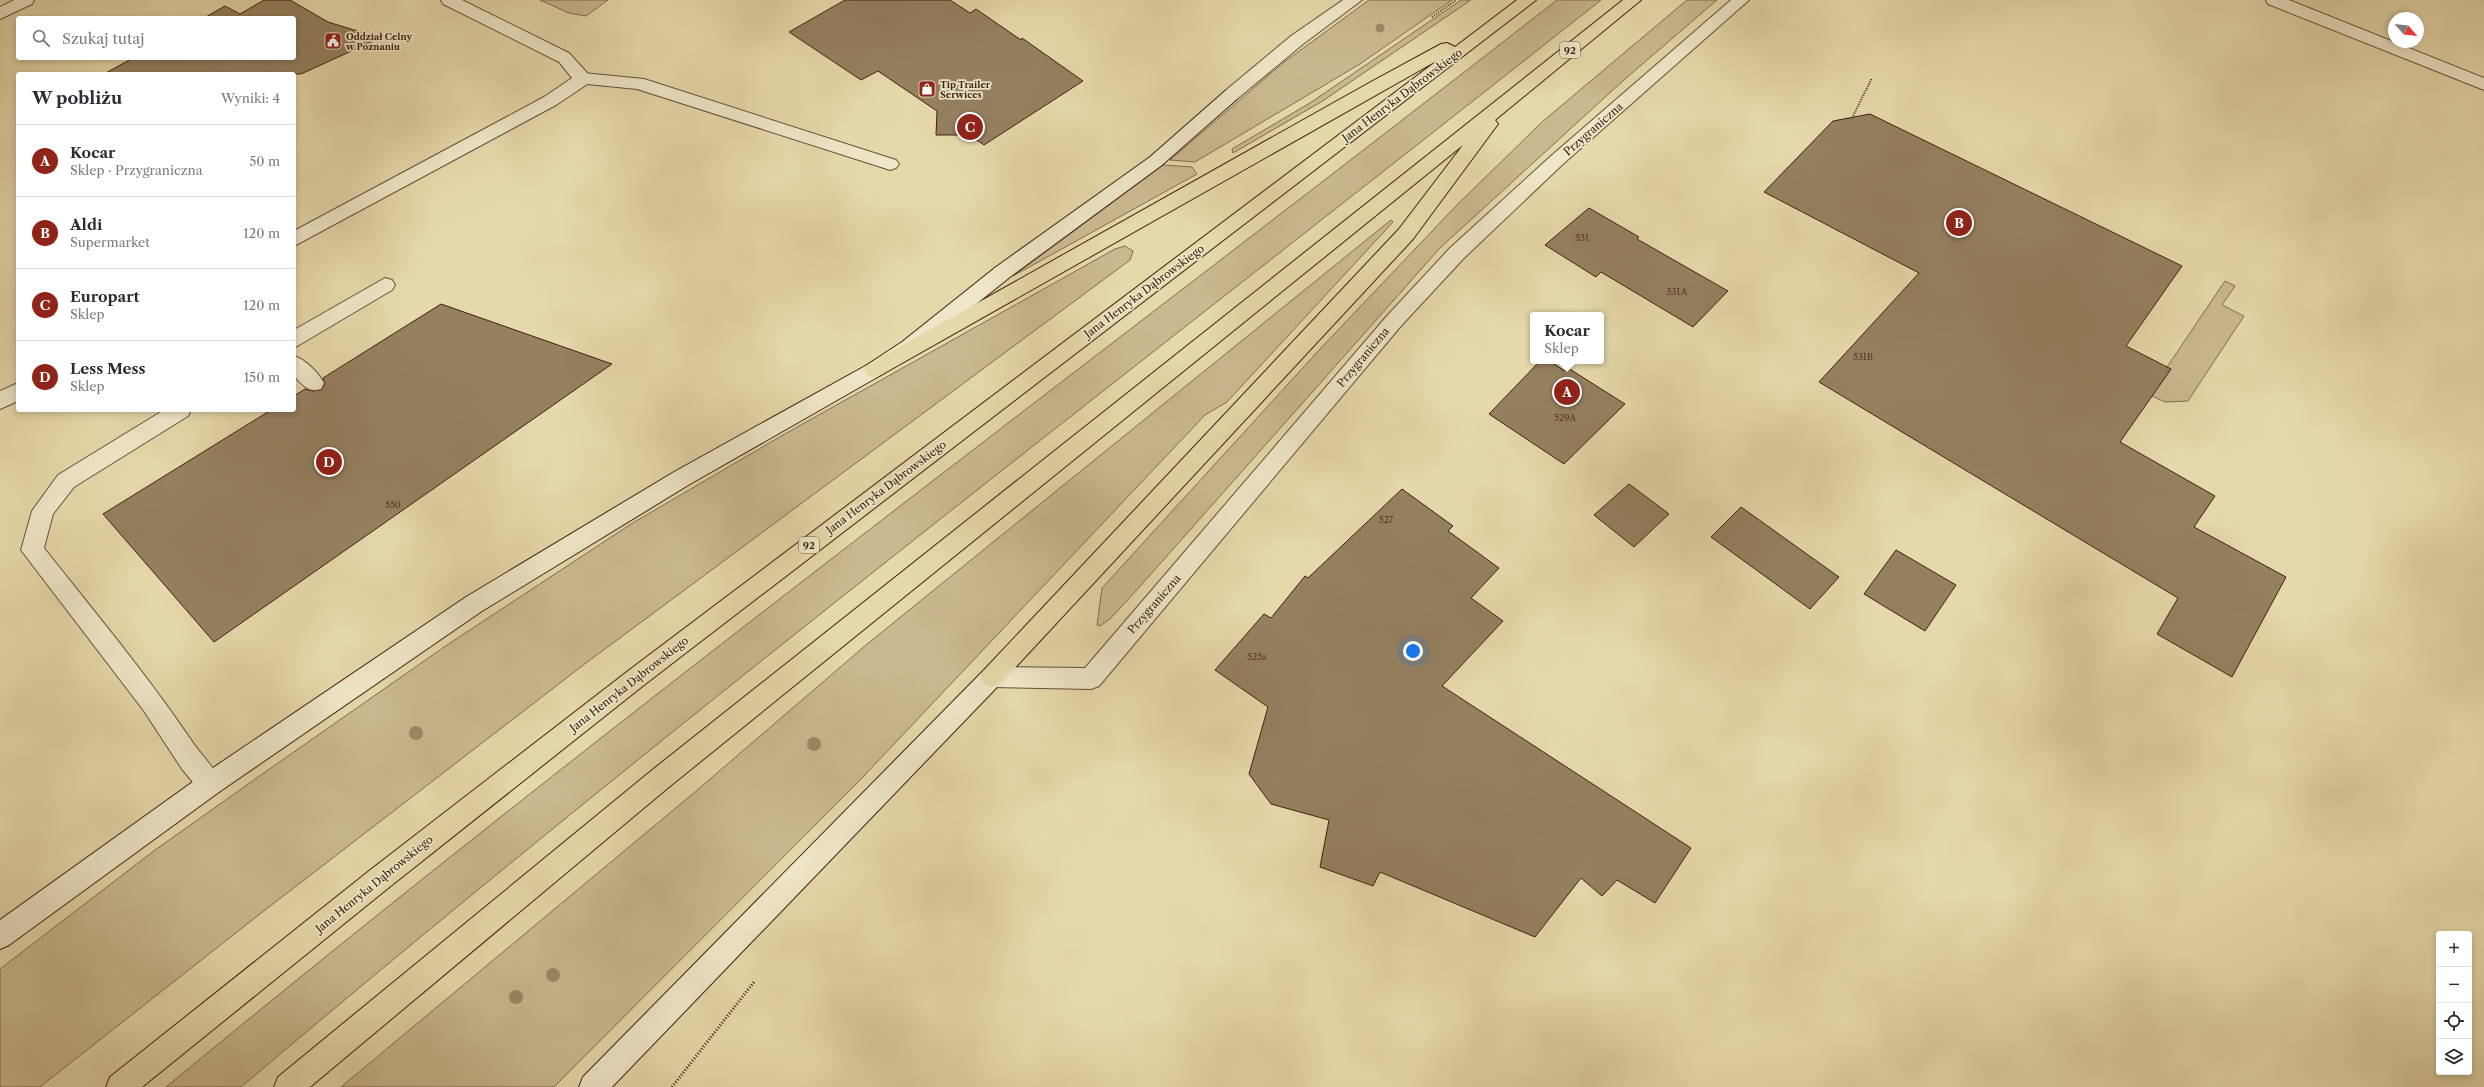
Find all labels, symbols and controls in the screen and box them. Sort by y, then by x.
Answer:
north arrow [2388,12,2424,48]
search box [16,16,296,60]
icon: search [30,27,52,49]
text: Szukaj tutaj [62,29,144,48]
public building icon: Oddział Celny w Poznaniu [323,31,343,51]
place label: Oddział Celny w Poznaniu [345,31,412,52]
road number: 92 [1560,42,1580,58]
street label: Jana Henryka Dąbrowskiego [1337,45,1465,146]
shop icon: Tip Trailer Serwices [917,79,937,99]
place label: Tip Trailer Serwices [940,79,991,100]
text: W pobliżu [32,88,122,108]
text: Wyniki: 4 [221,90,280,106]
street label: Przygraniczna [1560,99,1626,159]
pin: C [957,112,983,142]
text: Kocar [70,143,115,162]
text: A [40,153,50,169]
text: 50 m [249,153,280,169]
text: Sklep · Przygraniczna [70,162,202,178]
pin: B [1946,208,1972,238]
text: Aldi [70,215,102,234]
text: B [40,225,50,241]
text: 120 m [243,225,280,241]
house number: 531 [1575,232,1589,243]
text: Supermarket [70,234,150,250]
street label: Jana Henryka Dąbrowskiego [1079,241,1207,342]
house number: 531A [1667,286,1688,297]
text: Europart [70,287,140,306]
text: C [40,297,50,313]
text: 120 m [243,297,280,313]
text: Sklep [70,306,104,322]
popup [1530,312,1604,364]
text: Kocar [1544,321,1590,340]
street label: Przygraniczna [1334,324,1392,390]
text: Sklep [1544,340,1579,356]
house number: 531B [1853,351,1873,362]
text: Less Mess [70,359,145,378]
text: D [39,369,51,385]
text: 150 m [244,369,280,385]
pin: A [1554,377,1580,407]
text: Sklep [70,378,104,394]
house number: 529A [1554,412,1576,423]
street label: Jana Henryka Dąbrowskiego [821,437,949,538]
pin: D [316,447,342,477]
house number: 550 [385,499,401,510]
house number: 527 [1379,514,1394,525]
road number: 92 [799,537,819,553]
street label: Przygraniczna [1124,571,1184,637]
street label: Jana Henryka Dąbrowskiego [565,633,691,736]
your location [1403,641,1423,661]
house number: 525a [1247,651,1267,662]
street label: Jana Henryka Dąbrowskiego [311,832,436,937]
map controls [2436,931,2472,1075]
button: + [2436,931,2472,967]
button: − [2436,967,2472,1003]
button: locate [2436,1003,2472,1039]
button: layers [2436,1039,2472,1075]

